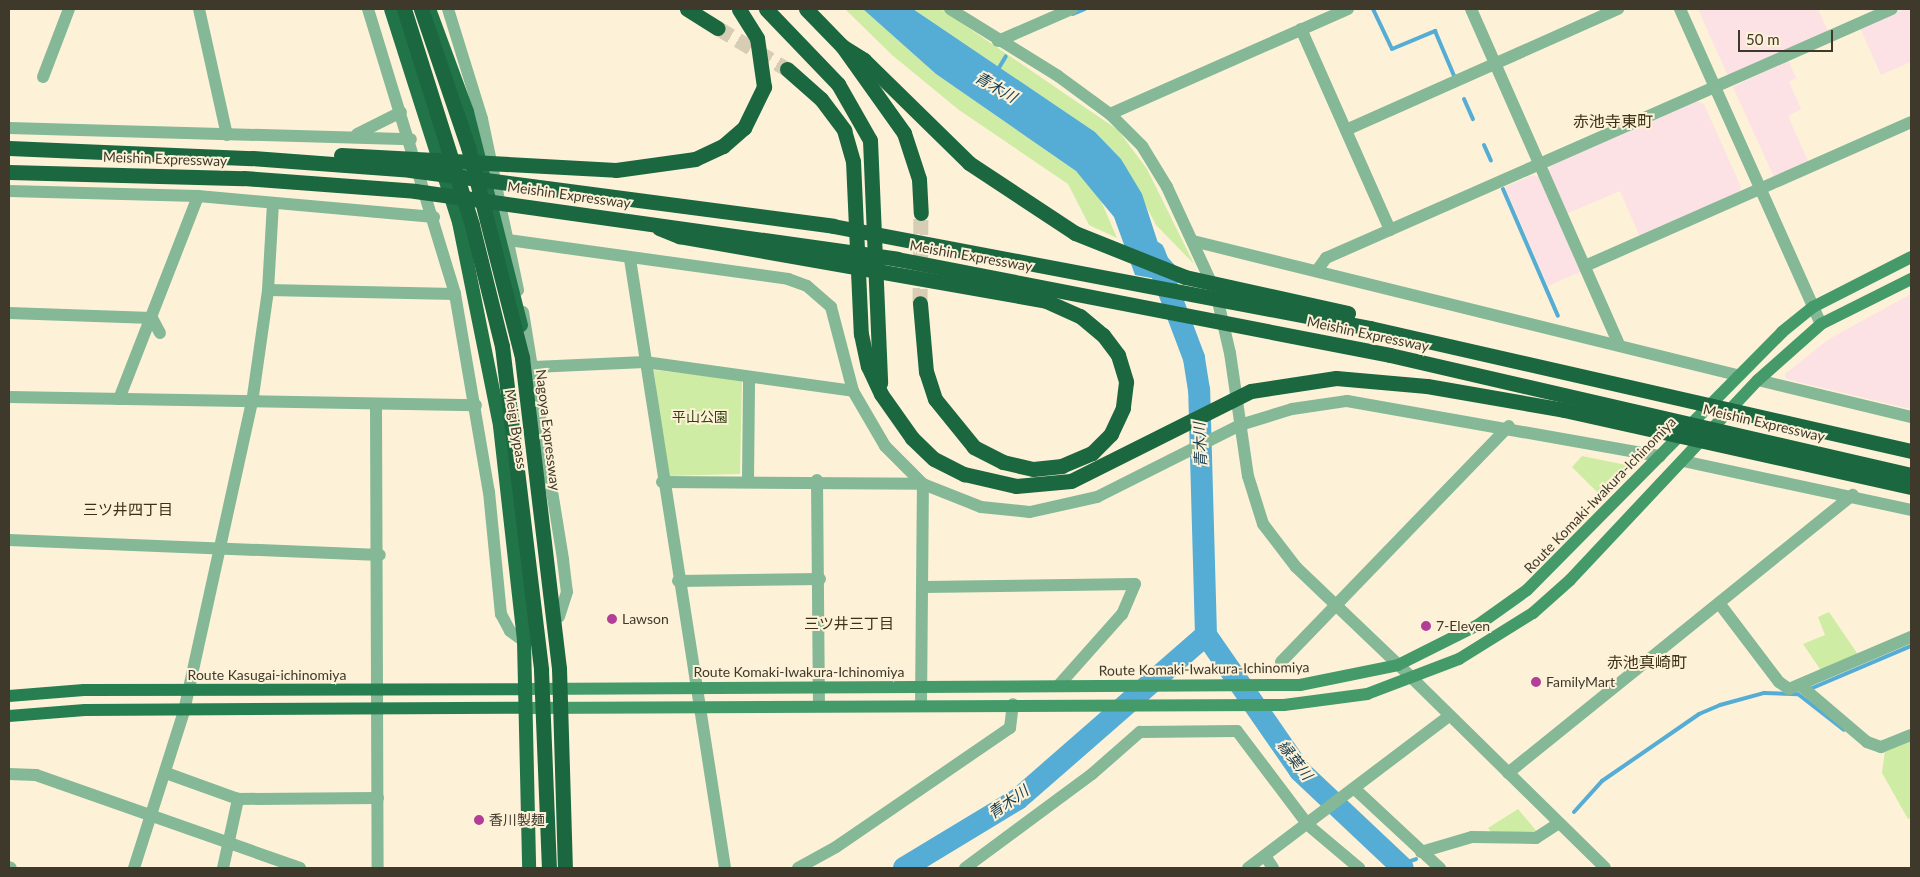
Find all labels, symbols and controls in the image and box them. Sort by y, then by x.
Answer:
scale bar [1740,20,1835,52]
text: 50 m [1746,30,1780,48]
water label: 青木川 [972,68,1020,106]
district label: 赤池寺東町 [1573,111,1653,131]
street label: Meishin Expressway [103,148,227,170]
street label: Meishin Expressway [506,178,632,212]
street label: Meishin Expressway [908,237,1034,275]
street label: Meishin Expressway [1305,313,1431,355]
street label: Nagoya Expressway [532,368,564,492]
street label: Meigi Bypass [501,388,531,470]
street label: Meishin Expressway [1702,401,1826,445]
park label: 平山公園 [672,409,728,425]
street label: Route Komaki-Iwakura-Ichinomiya [1521,413,1679,577]
water label: 青木川 [1190,422,1210,468]
district label: 三ツ井四丁目 [83,501,173,519]
place label: Lawson [622,611,669,627]
marker: Lawson [606,613,618,625]
district label: 三ツ井三丁目 [804,615,894,633]
place label: 7-Eleven [1436,618,1490,634]
marker: 7-Eleven [1420,620,1432,632]
district label: 赤池真崎町 [1607,652,1687,672]
street label: Route Komaki-Iwakura-Ichinomiya [1098,659,1310,679]
street label: Route Komaki-Iwakura-Ichinomiya [694,664,904,680]
street label: Route Kasugai-ichinomiya [188,667,346,683]
place label: FamilyMart [1546,674,1615,690]
marker: FamilyMart [1530,676,1542,688]
water label: 縁葉川 [1274,737,1316,783]
water label: 青木川 [984,782,1032,822]
place label: 香川製麺 [489,812,545,828]
marker: 香川製麺 [473,814,485,826]

